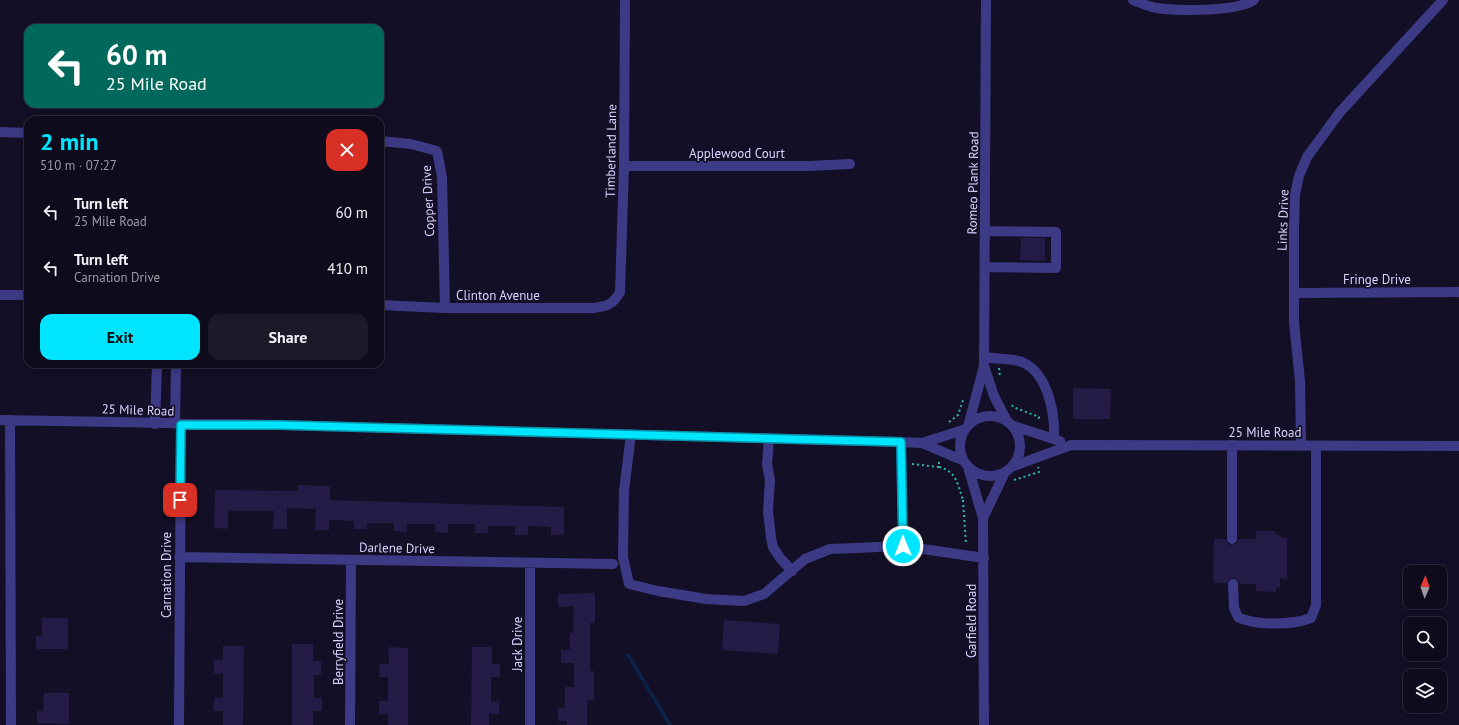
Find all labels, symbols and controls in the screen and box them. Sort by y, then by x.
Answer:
text: 60 m [106,36,167,73]
icon: left [40,40,92,92]
text: 25 Mile Road [106,72,207,95]
street label: Timberland Lane [602,104,620,198]
text: 2 min [40,126,99,157]
button: close [326,129,368,171]
street label: Romeo Plank Road [964,131,982,235]
street label: Applewood Court [689,145,786,162]
text: 510 m · 07:27 [40,157,117,174]
street label: Copper Drive [418,165,438,237]
street label: Links Drive [1273,189,1293,251]
text: Turn left [74,194,128,213]
icon: left [40,201,62,223]
text: 60 m [335,203,368,222]
text: 25 Mile Road [74,213,147,230]
text: Turn left [74,250,128,269]
icon: left [40,257,62,279]
text: 410 m [327,259,368,278]
text: Carnation Drive [74,269,160,286]
street label: Fringe Drive [1343,271,1411,288]
street label: Clinton Avenue [456,287,540,304]
button: Exit [40,314,200,360]
button: Share [208,314,368,360]
street label: 25 Mile Road [101,400,175,420]
street label: 25 Mile Road [1229,424,1301,441]
pin [163,483,197,517]
icon: arrive [169,489,191,511]
position arrow [882,525,924,567]
street label: Carnation Drive [158,532,175,618]
street label: Darlene Drive [359,539,435,557]
north arrow [1403,565,1447,609]
map controls [1403,565,1447,713]
street label: Garfield Road [963,584,980,658]
street label: Berryfield Drive [330,599,347,685]
street label: Jack Drive [509,617,526,672]
button: search [1403,617,1447,661]
button: layers [1403,669,1447,713]

